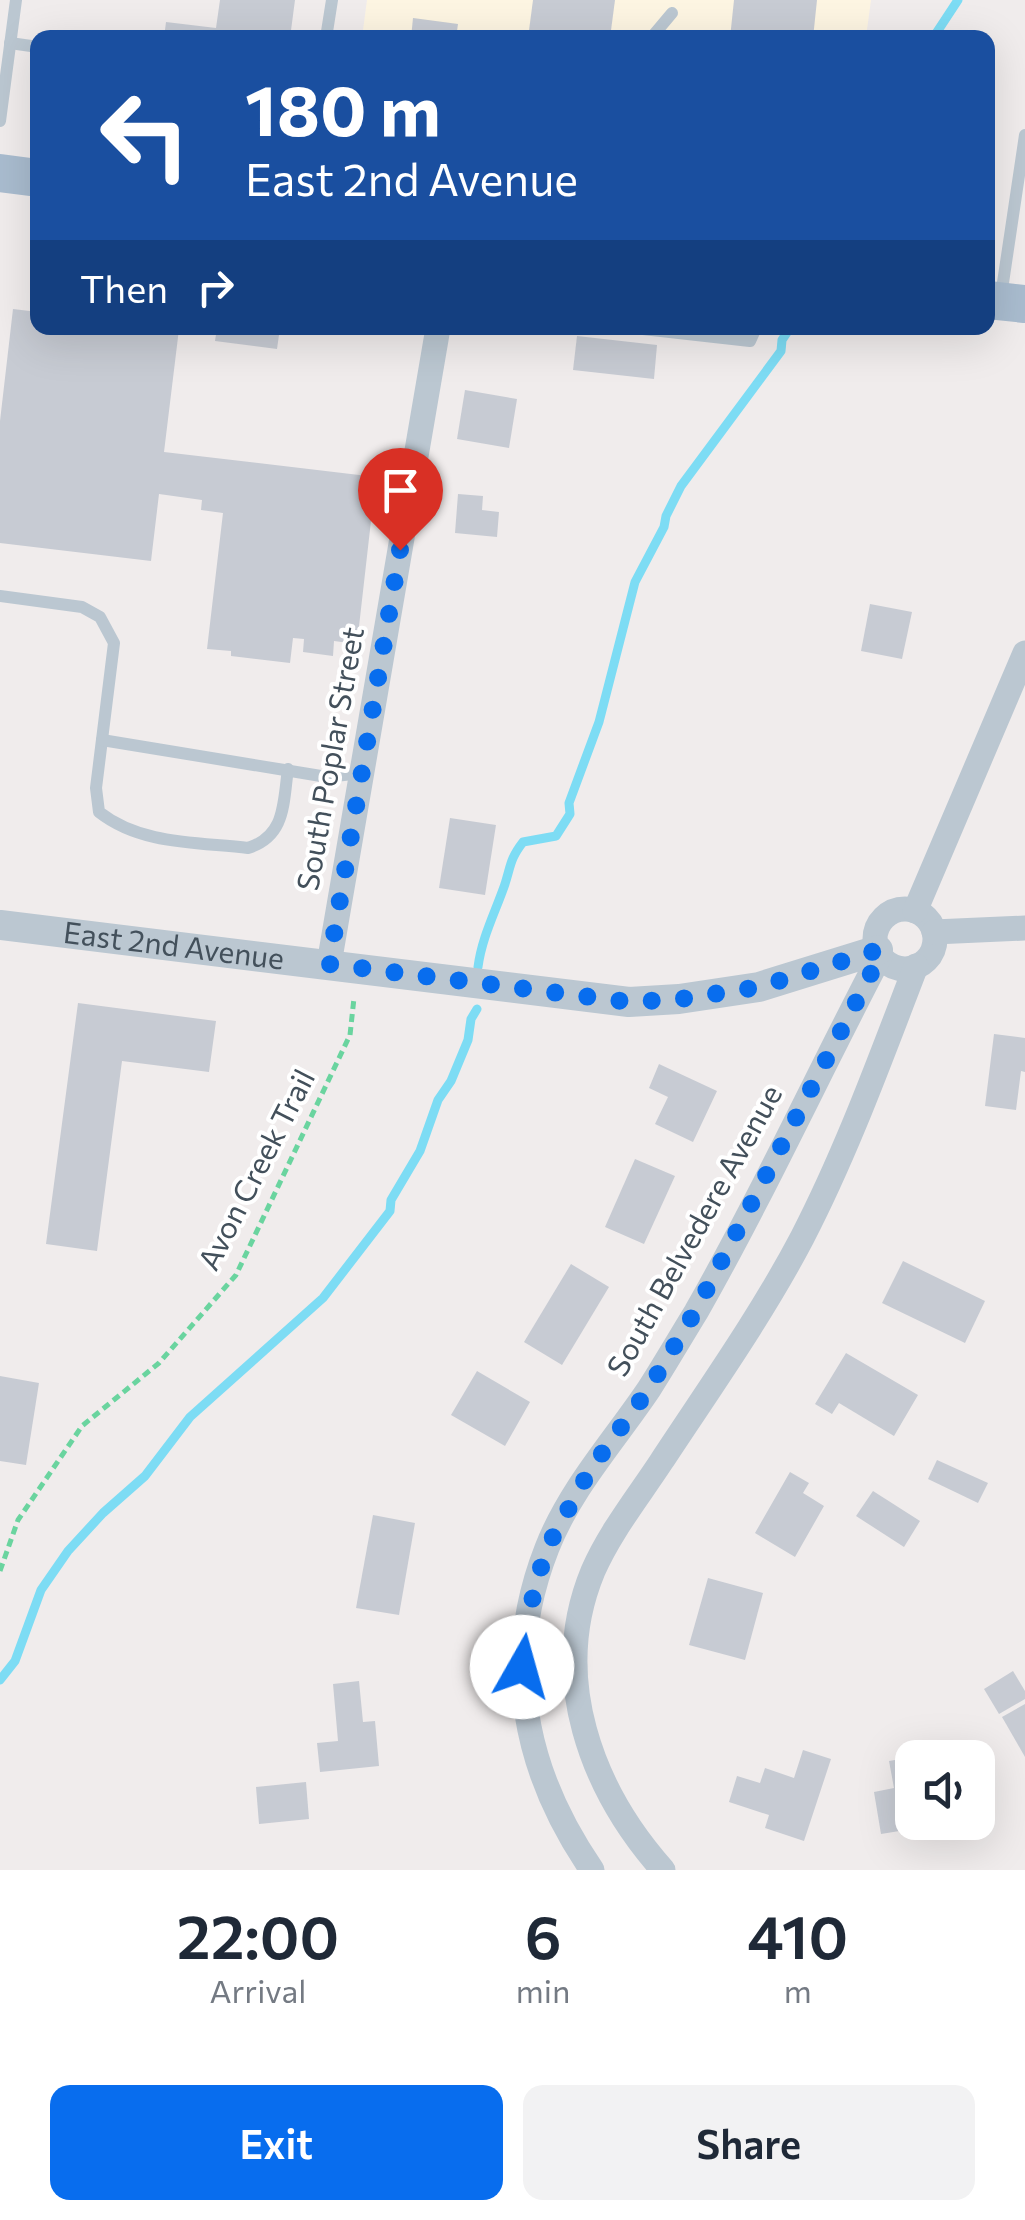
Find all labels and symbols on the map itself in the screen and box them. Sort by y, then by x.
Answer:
pin [358,448,443,551]
street label: South Poplar Street [287,624,370,893]
street label: East 2nd Avenue [62,912,286,976]
street label: Avon Creek Trail [188,1062,321,1275]
street label: South Belvedere Avenue [597,1078,788,1382]
position arrow [470,1615,574,1719]

